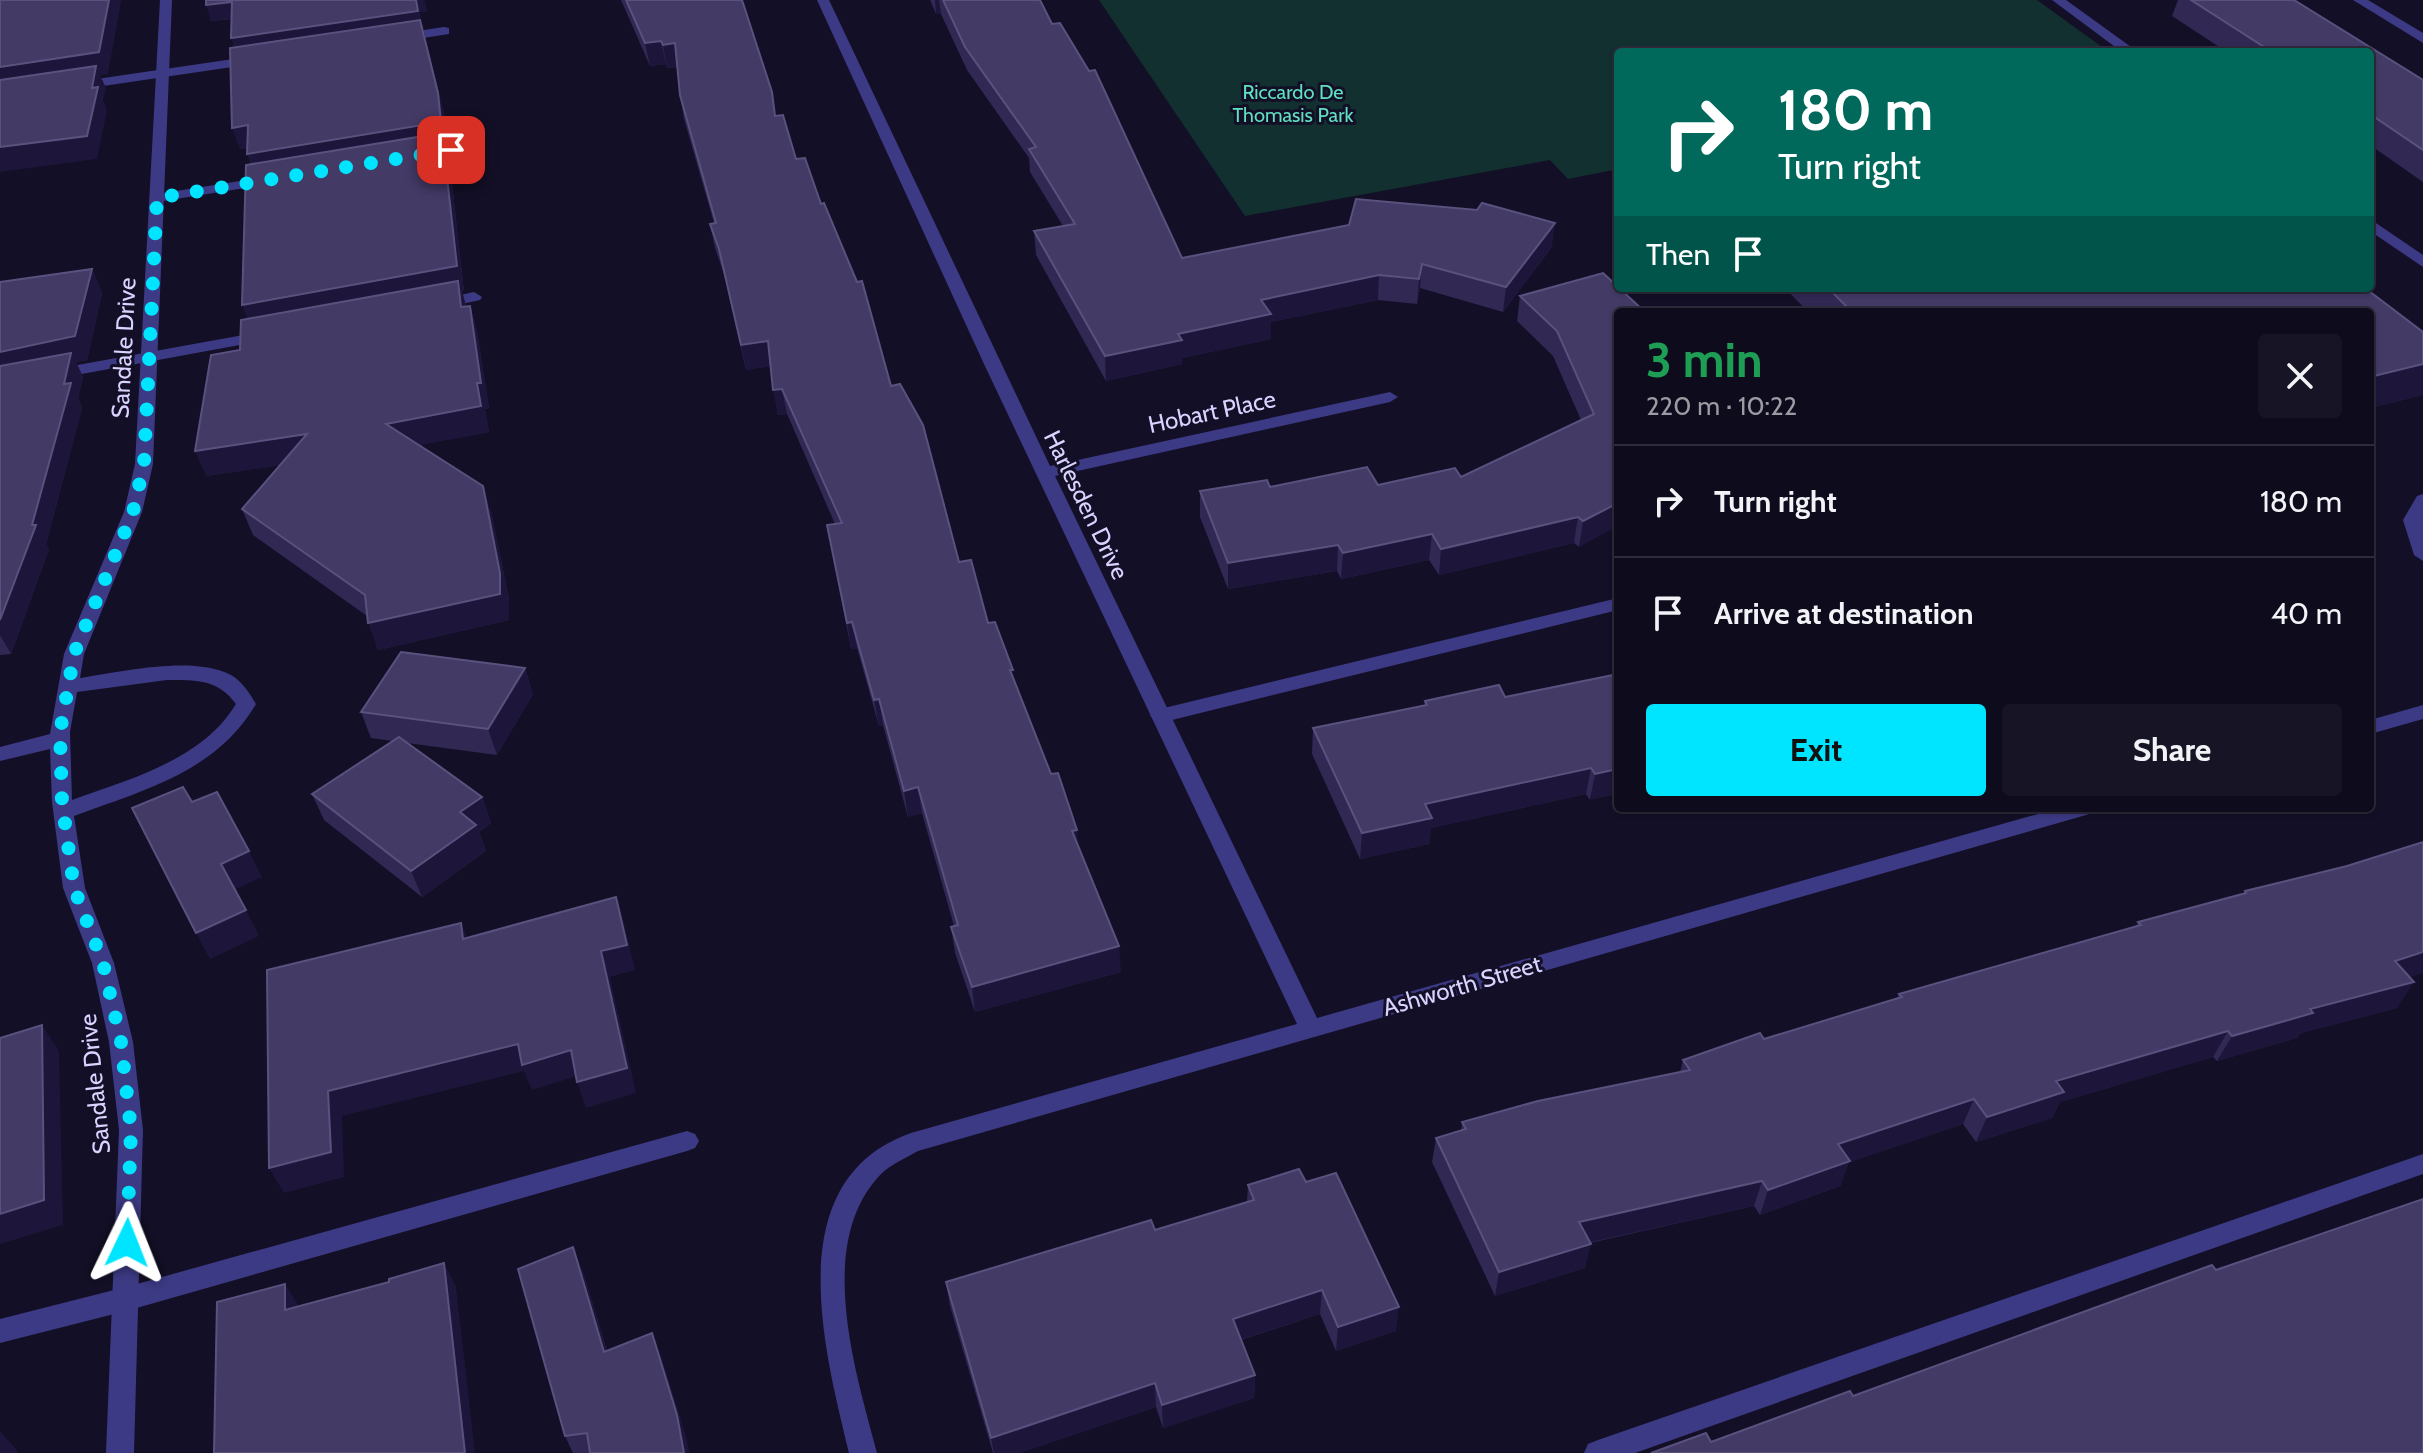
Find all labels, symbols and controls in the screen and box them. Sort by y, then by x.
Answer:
text: 180 m [1778,76,1933,144]
park label: Riccardo De Thomasis Park [1233,80,1353,127]
icon: right [1646,80,1750,184]
pin [417,116,485,184]
icon: arrive [429,128,473,172]
text: Turn right [1778,144,1921,188]
icon: arrive [1726,232,1770,276]
text: Then [1646,236,1710,273]
street label: Sandale Drive [105,277,142,419]
text: 3 min [1646,331,1762,389]
button: close [2258,334,2342,418]
street label: Hobart Place [1146,384,1278,439]
text: 220 m · 10:22 [1646,390,1797,422]
street label: Harlesden Drive [1038,426,1135,584]
icon: right [1646,479,1690,523]
text: Turn right [1714,483,1837,520]
text: 180 m [2260,483,2342,520]
icon: arrive [1646,591,1690,635]
text: Arrive at destination [1714,595,1974,632]
text: 40 m [2271,595,2342,632]
button: Exit [1646,704,1986,796]
button: Share [2002,704,2342,796]
street label: Ashworth Street [1379,949,1545,1022]
street label: Sandale Drive [73,1012,116,1156]
position arrow [85,1201,169,1285]

